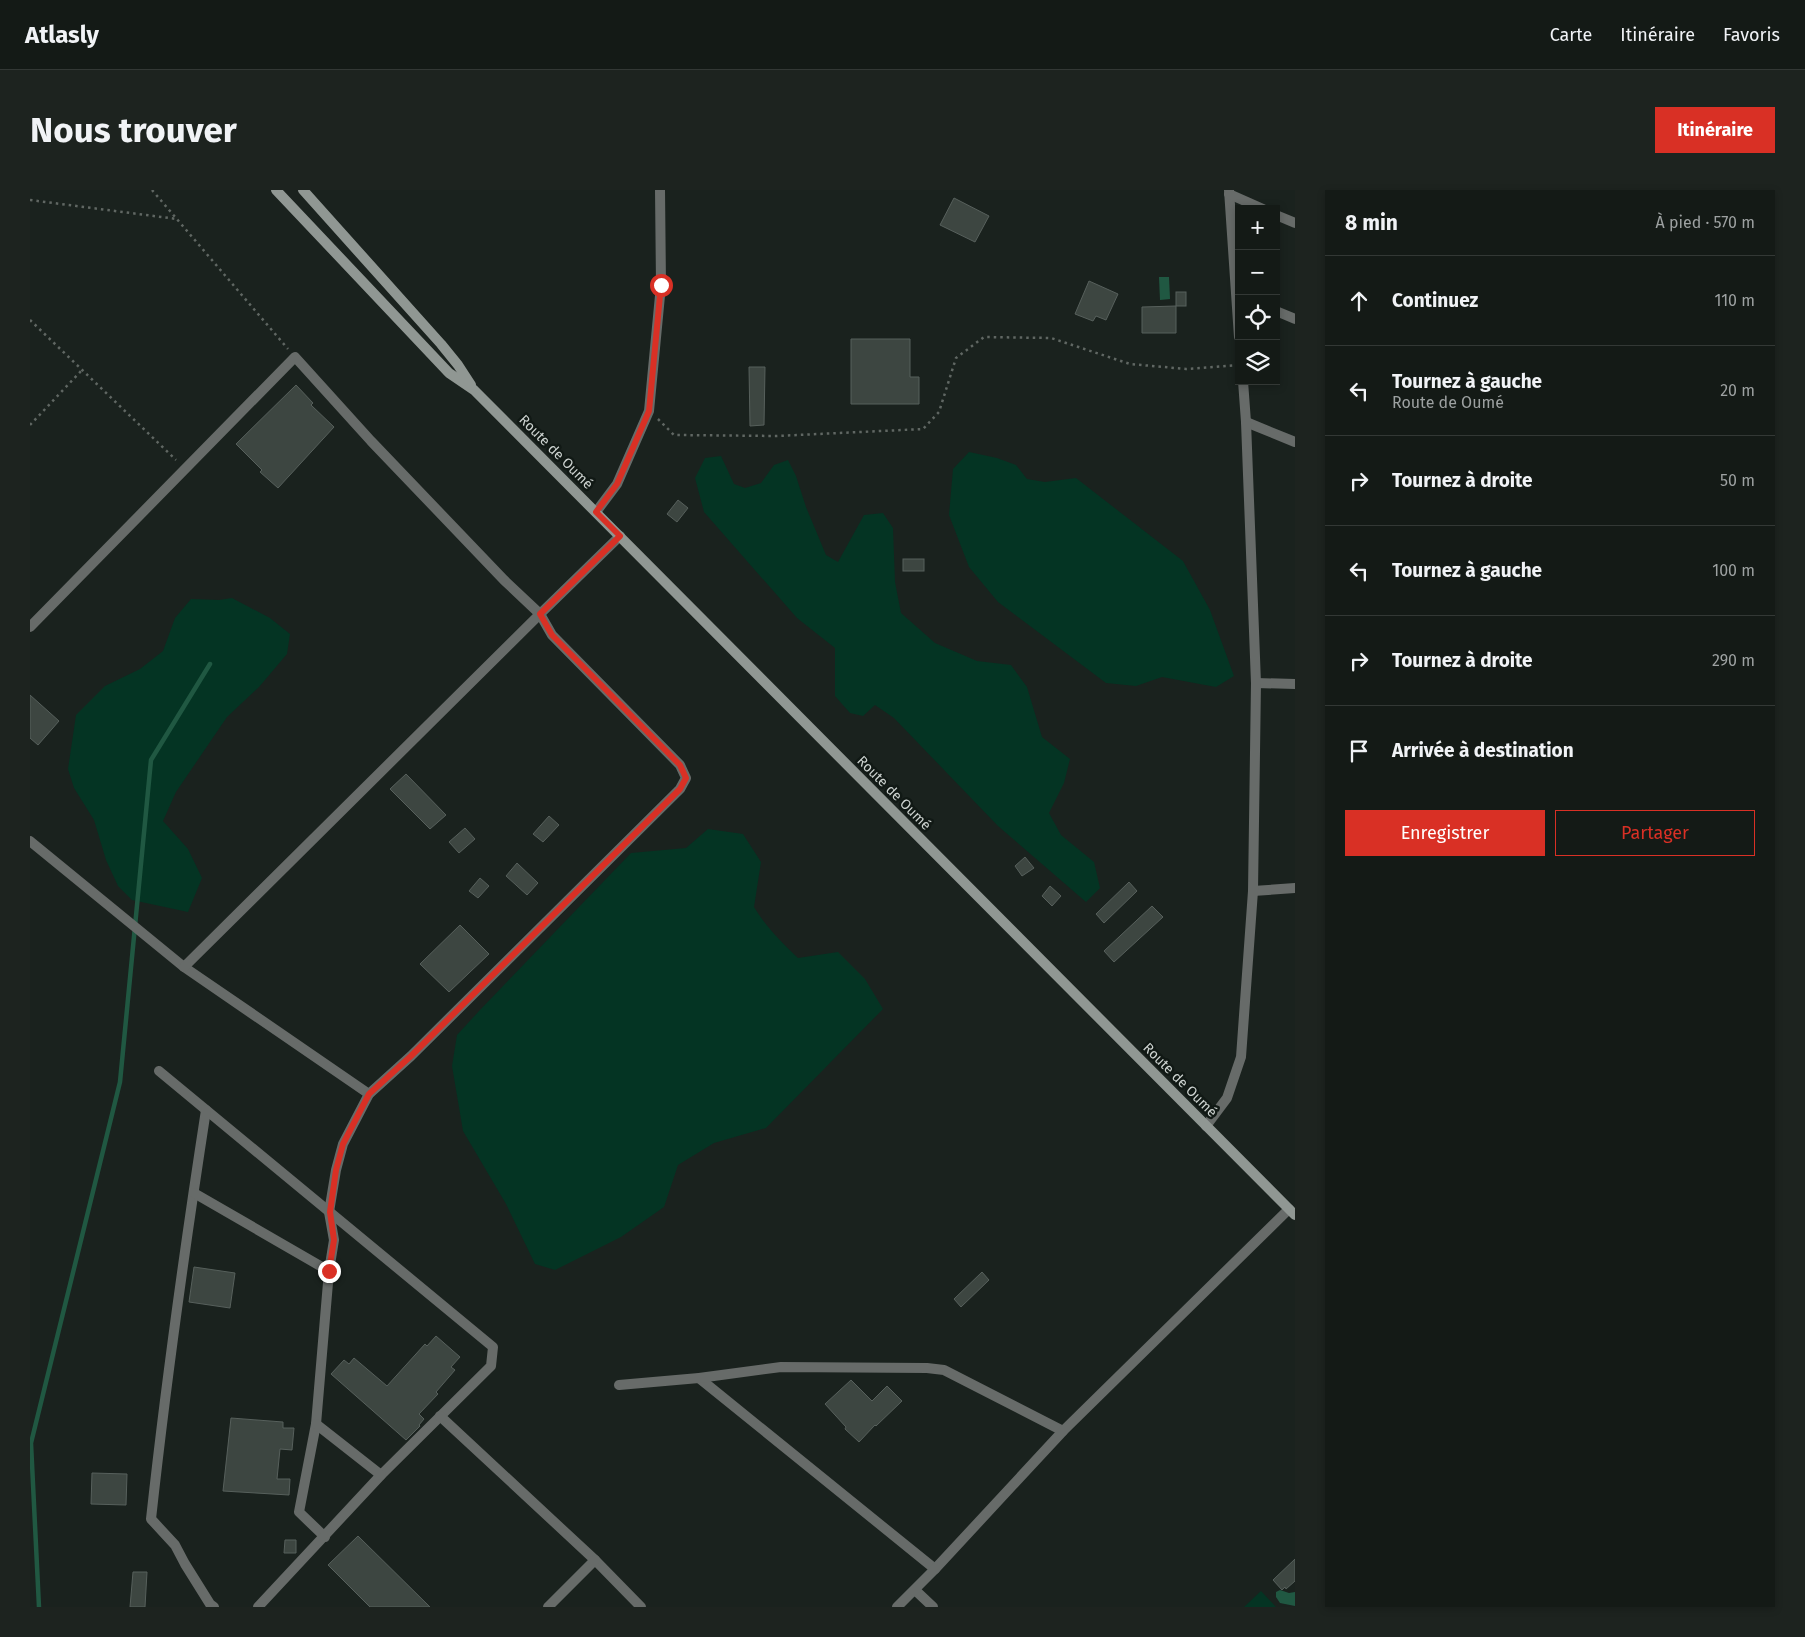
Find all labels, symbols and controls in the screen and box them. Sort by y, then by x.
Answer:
text: Atlasly [25,21,99,49]
text: Carte [1550,24,1592,46]
text: Itinéraire [1620,24,1695,46]
text: Favoris [1723,24,1780,46]
button: Itinéraire [1655,107,1775,153]
text: Nous trouver [30,109,237,151]
map controls [1235,205,1280,385]
button: + [1235,205,1280,250]
text: 8 min [1345,210,1398,236]
text: À pied · 570 m [1656,213,1755,232]
button: − [1235,250,1280,295]
route start [650,274,673,297]
icon: ahead [1345,287,1373,315]
text: Continuez [1392,289,1478,312]
text: 110 m [1714,291,1755,310]
button: locate [1235,295,1280,340]
button: layers [1235,340,1280,385]
text: Tournez à gauche [1392,370,1542,393]
icon: left [1345,377,1373,405]
text: 20 m [1720,381,1755,400]
text: Route de Oumé [1392,393,1504,412]
street label: Route de Oumé [515,411,597,493]
icon: right [1345,467,1373,495]
text: Tournez à droite [1392,469,1533,492]
text: 50 m [1720,471,1755,490]
icon: left [1345,557,1373,585]
text: Tournez à gauche [1392,559,1542,582]
text: 100 m [1712,561,1755,580]
icon: right [1345,647,1373,675]
text: Tournez à droite [1392,649,1533,672]
text: 290 m [1712,651,1755,670]
icon: arrive [1345,737,1373,765]
text: Arrivée à destination [1392,739,1574,762]
street label: Route de Oumé [853,752,935,834]
button: Enregistrer [1345,810,1545,856]
button: Partager [1555,810,1755,856]
street label: Route de Oumé [1139,1039,1221,1121]
route end [318,1260,341,1283]

